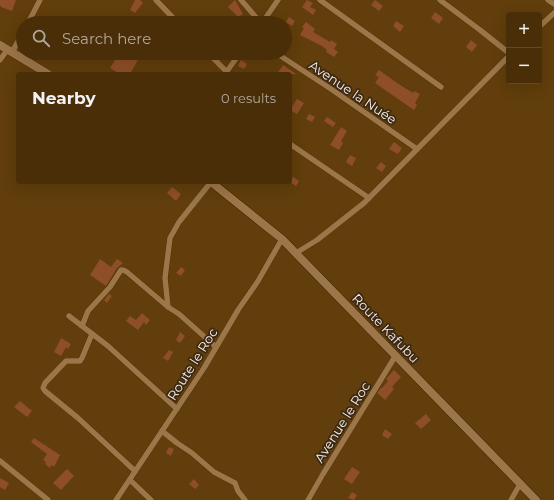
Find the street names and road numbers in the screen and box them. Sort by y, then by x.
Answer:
street label: Avenue la Nuée [306,57,400,127]
street label: Route Kafubu [349,290,423,366]
street label: Route le Roc [163,325,221,403]
street label: Avenue le Roc [311,379,373,465]

